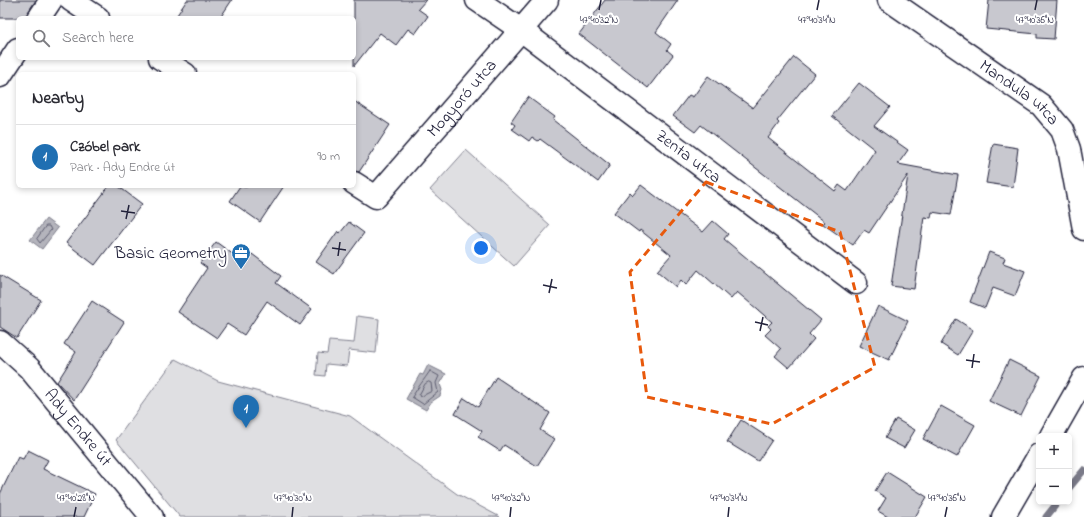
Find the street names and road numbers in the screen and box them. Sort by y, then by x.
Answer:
street label: Mandula utca [974,53,1065,131]
street label: Mogyoró utca [421,54,503,143]
street label: Zenta utca [650,123,727,190]
street label: Ady Endre út [38,383,118,472]

